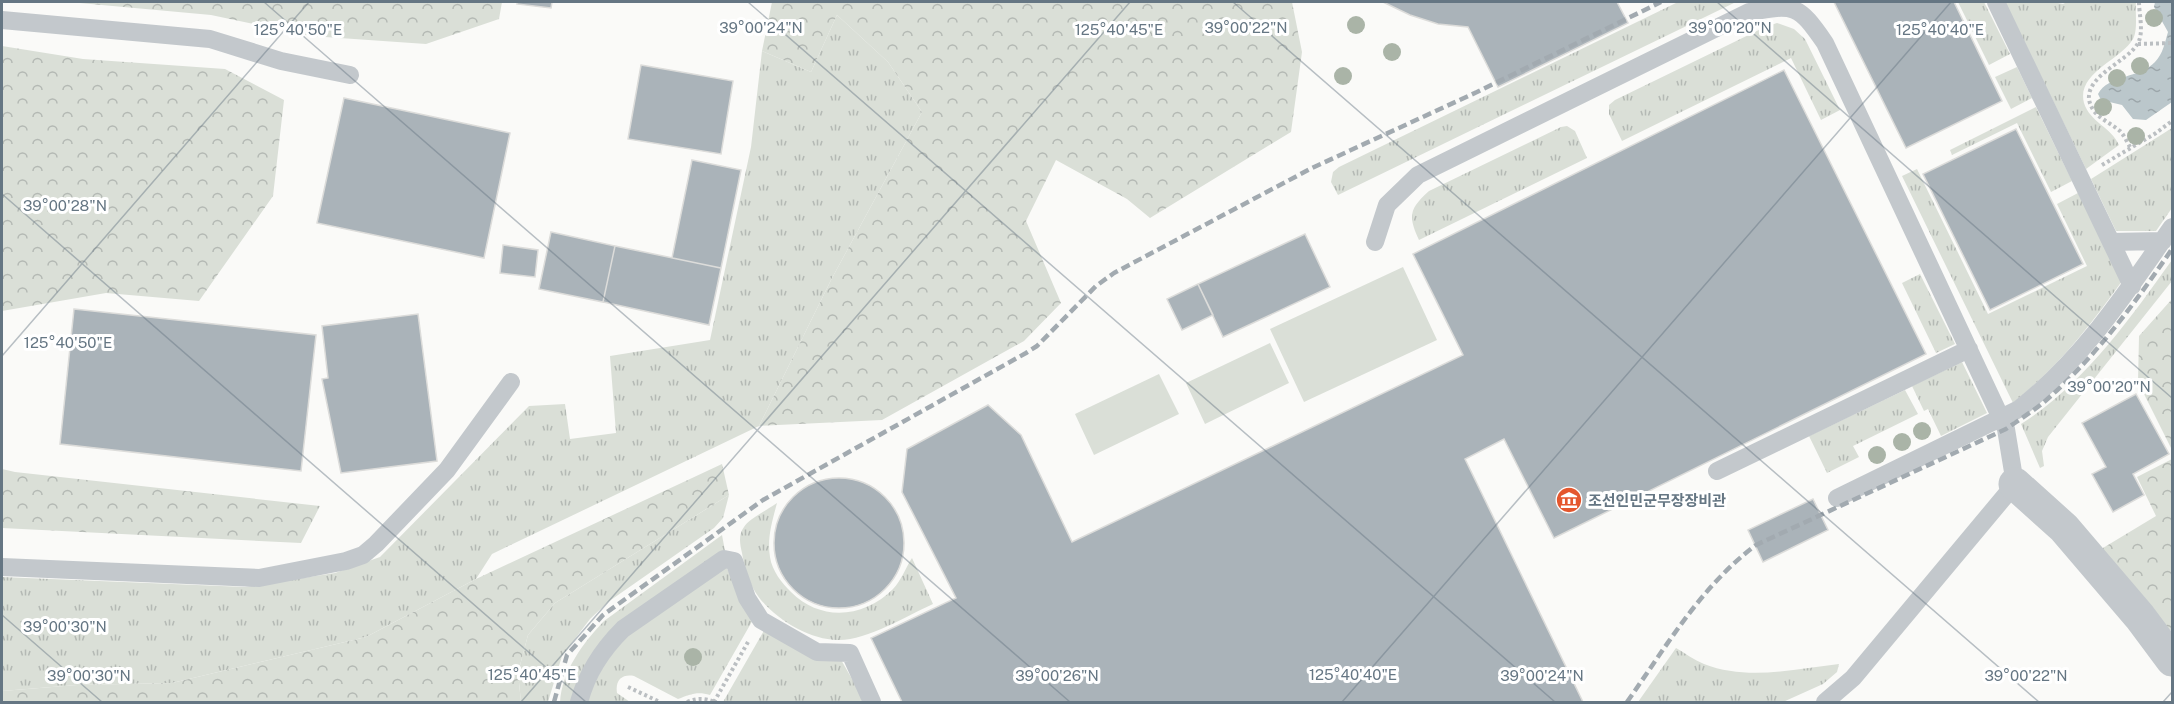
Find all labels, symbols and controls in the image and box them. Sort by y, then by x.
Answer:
text: 39°00'24"N [719,19,803,36]
text: 39°00'22"N [1204,19,1288,36]
text: 39°00'20"N [1688,19,1772,36]
text: 125°40'50"E [254,21,342,38]
text: 125°40'45"E [1075,21,1163,38]
text: 125°40'40"E [1896,21,1984,38]
text: 39°00'28"N [23,197,107,214]
text: 125°40'50"E [24,334,112,351]
text: 39°00'20"N [2067,378,2151,395]
museum icon: 조선인민군무장장비관 [1554,485,1584,515]
place label: 조선인민군무장장비관 [1588,492,1726,509]
text: 39°00'30"N [23,618,107,635]
text: 125°40'45"E [488,666,576,683]
text: 125°40'40"E [1309,666,1397,683]
text: 39°00'30"N [47,667,131,684]
text: 39°00'26"N [1015,667,1099,684]
text: 39°00'24"N [1500,667,1584,684]
text: 39°00'22"N [1984,667,2068,684]

